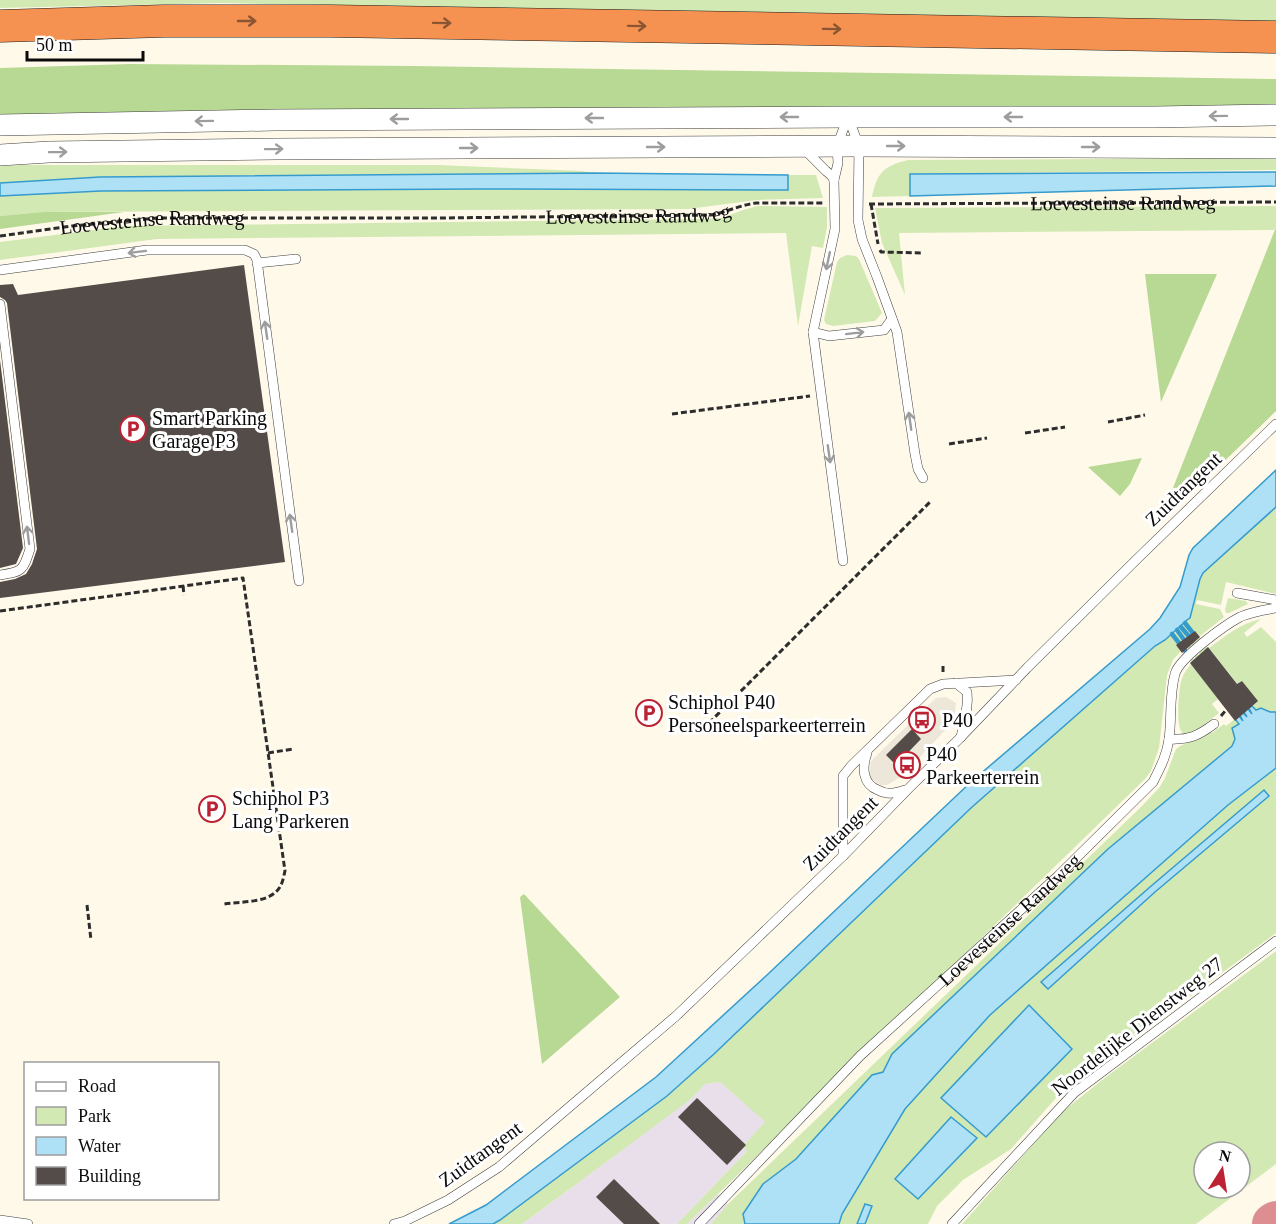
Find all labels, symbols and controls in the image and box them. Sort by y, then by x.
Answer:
one-way arrow [237,15,257,27]
one-way arrow [432,17,452,29]
one-way arrow [627,20,647,32]
one-way arrow [822,23,842,35]
scale bar [27,24,142,62]
text: 50 m [36,35,73,55]
one-way arrow [1208,110,1228,122]
one-way arrow [780,111,800,123]
one-way arrow [1003,111,1023,123]
one-way arrow [585,112,605,124]
one-way arrow [390,113,410,125]
one-way arrow [195,115,215,127]
one-way arrow [885,140,905,152]
one-way arrow [645,141,665,153]
one-way arrow [1080,141,1100,153]
one-way arrow [459,142,479,154]
one-way arrow [264,144,284,155]
one-way arrow [48,147,68,158]
street label: Loevesteinse Randweg [1030,191,1216,214]
street label: Loevesteinse Randweg [545,199,733,228]
street label: Loevesteinse Randweg [58,207,244,239]
one-way arrow [127,246,147,257]
one-way arrow [822,251,833,270]
one-way arrow [260,320,271,340]
one-way arrow [845,327,864,338]
place label: Smart Parking Garage P3 [152,407,267,453]
one-way arrow [905,412,916,432]
parking icon: Smart Parking Garage P3 [118,414,148,444]
one-way arrow [824,443,835,463]
street label: Zuidtangent [1141,447,1226,531]
one-way arrow [286,514,297,533]
one-way arrow [22,526,33,546]
place label: Schiphol P40 Personeelsparkeerterrein [668,691,866,737]
parking icon: Schiphol P40 Personeelsparkeerterrein [634,698,664,728]
bus stop icon: P40 [907,705,937,735]
place label: P40 [942,709,973,731]
place label: P40 Parkeerterrein [926,743,1039,788]
bus stop icon: P40 Parkeerterrein [892,750,922,780]
place label: Schiphol P3 Lang Parkeren [232,787,349,833]
street label: Zuidtangent [798,791,883,876]
parking icon: Schiphol P3 Lang Parkeren [197,794,227,824]
street label: Loevesteinse Randweg [934,849,1086,990]
street label: Noordelijke Dienstweg 27 [1047,952,1228,1100]
legend [24,1062,219,1200]
text: Road [78,1076,116,1096]
text: Park [78,1106,111,1126]
street label: Zuidtangent [434,1116,527,1192]
text: Water [78,1136,121,1156]
north arrow [1192,1140,1252,1200]
text: N [1218,1146,1233,1165]
text: Building [78,1166,141,1186]

